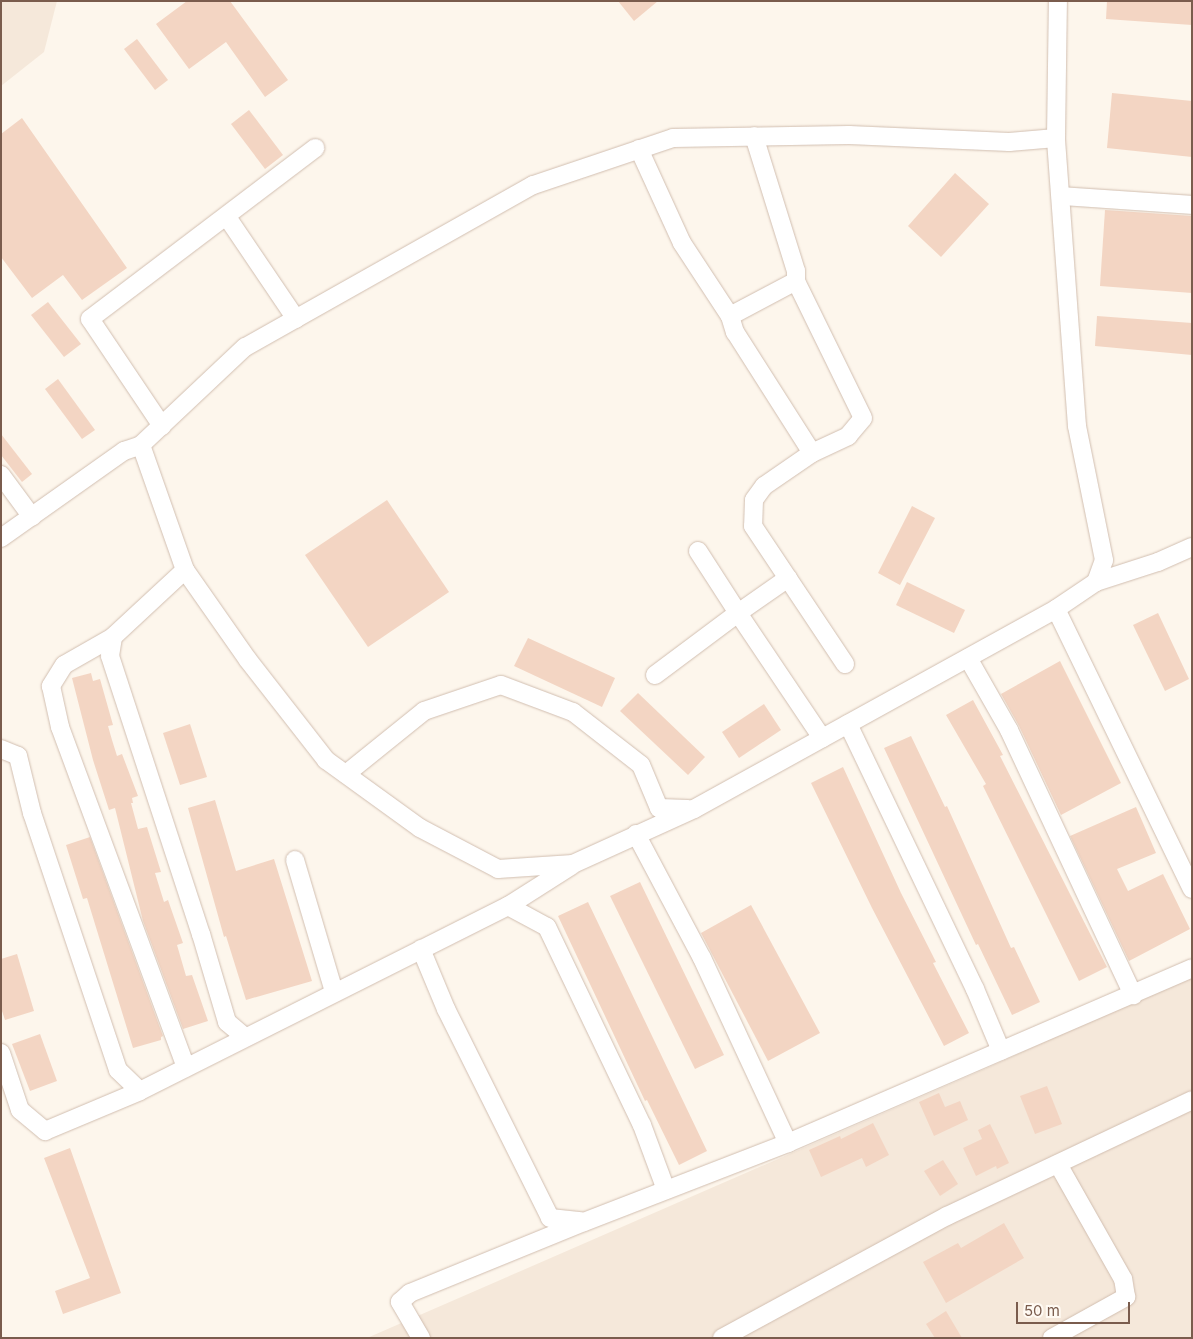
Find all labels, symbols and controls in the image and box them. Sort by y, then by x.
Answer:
scale bar [1018,1292,1132,1324]
text: 50 m [1024,1301,1060,1320]

